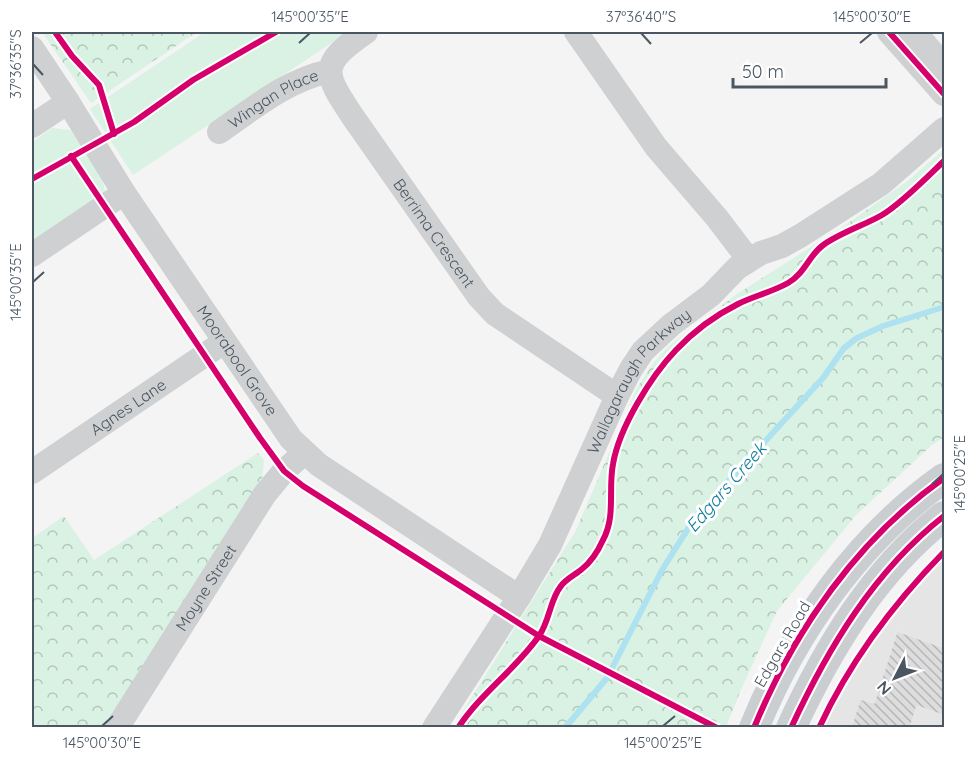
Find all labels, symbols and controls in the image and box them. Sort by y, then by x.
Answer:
text: 145°00'35"E [271,7,349,26]
text: 37°36'40"S [606,7,676,26]
text: 145°00'30"E [833,7,911,26]
text: 37°36'35"S [6,29,25,99]
scale bar [733,51,886,89]
text: 50 m [742,60,784,83]
street label: Wingan Place [224,65,321,133]
street label: Berrima Crescent [389,175,479,292]
text: 145°00'35"E [6,243,25,321]
street label: Moorabool Grove [193,301,282,419]
street label: Wallagaraugh Parkway [582,304,695,457]
street label: Agnes Lane [86,374,170,440]
text: 145°00'25"E [950,435,969,513]
water label: Edgars Creek [681,436,772,537]
street label: Moyne Street [171,541,240,635]
street label: Edgars Road [749,597,815,691]
north arrow [865,648,925,708]
text: N [872,677,895,699]
text: 145°00'30"E [63,733,141,752]
text: 145°00'25"E [624,733,702,752]

